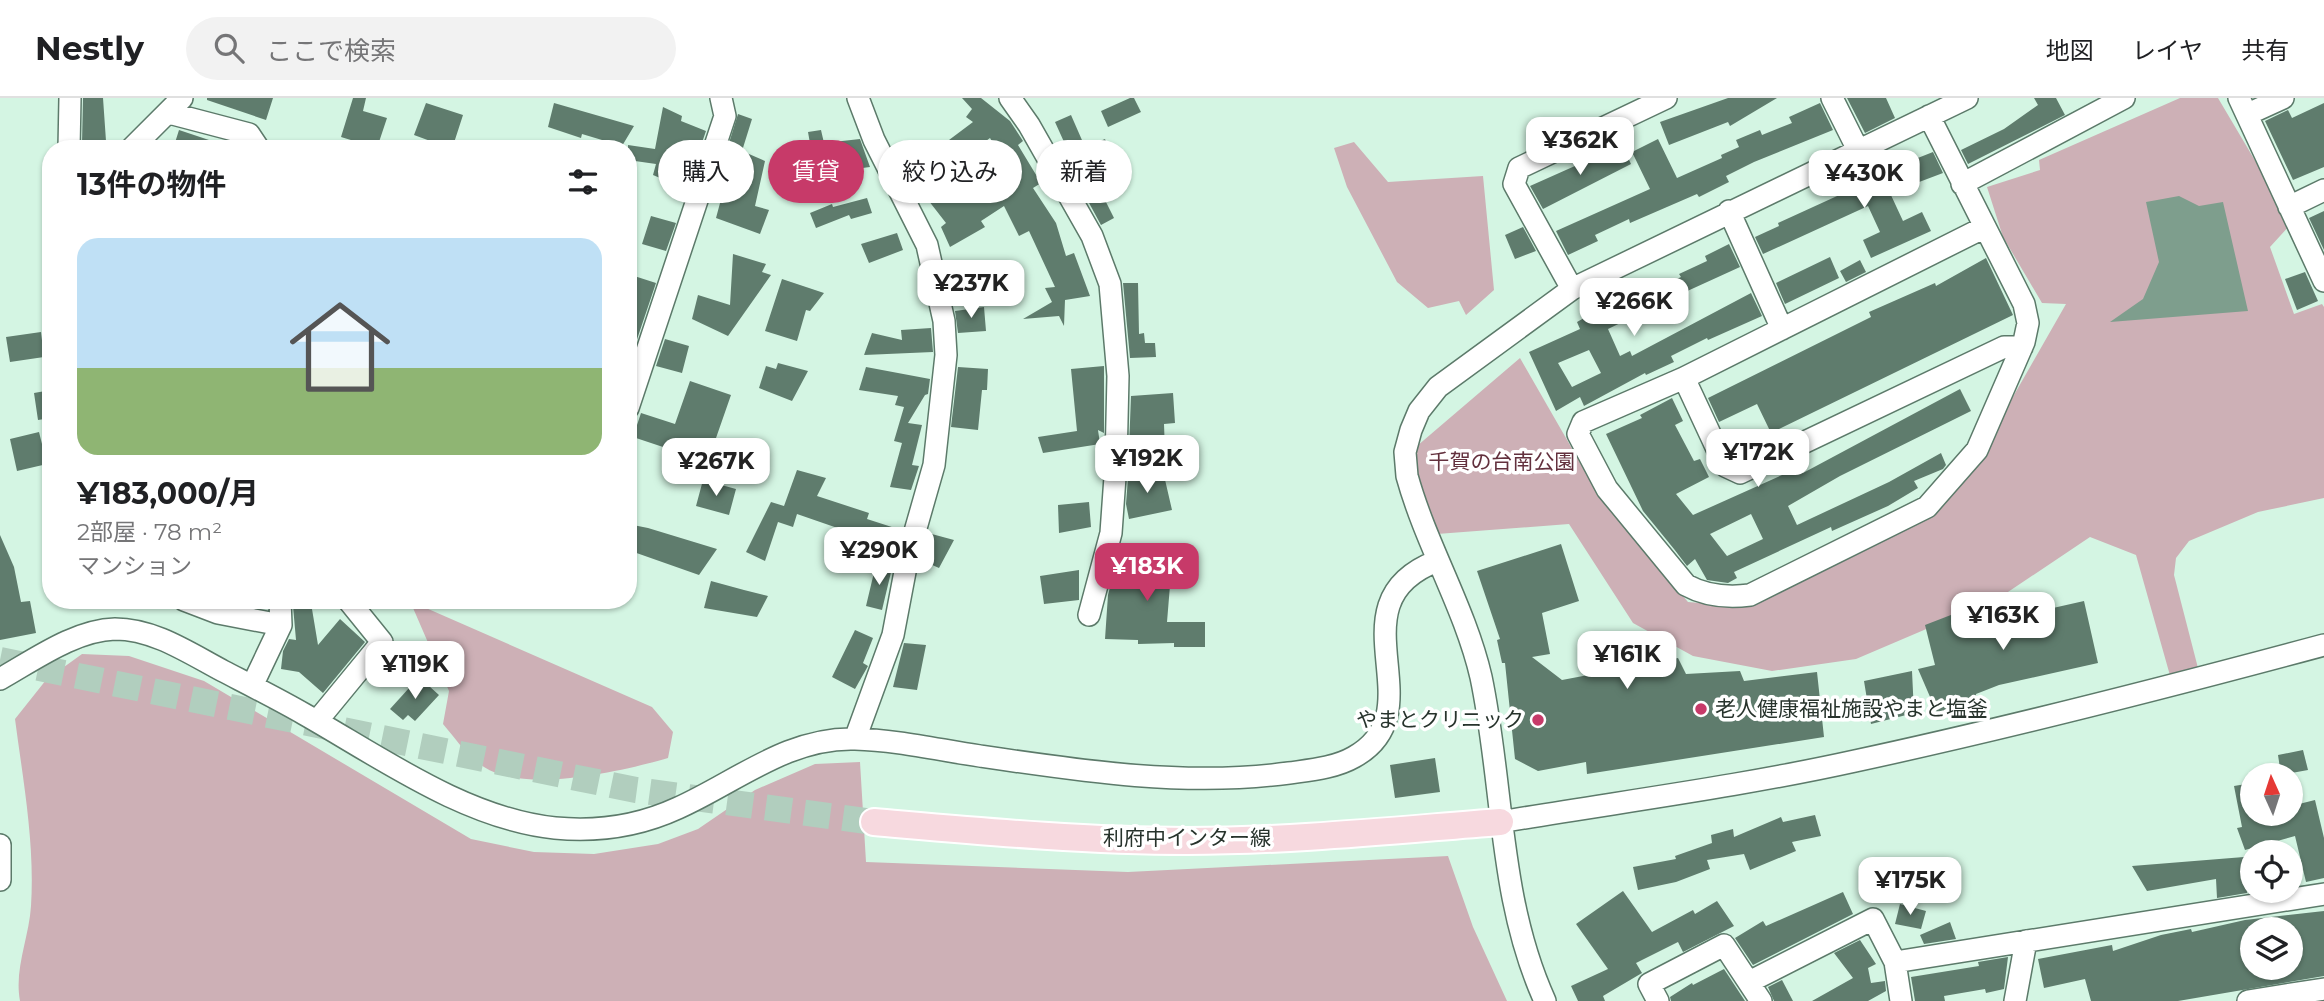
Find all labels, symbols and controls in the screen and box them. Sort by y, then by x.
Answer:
search box [186,17,676,80]
text: Nestly [35,28,144,68]
icon: search [210,29,248,67]
text: ここで検索 [266,35,396,67]
text: 地図 [2046,36,2094,65]
text: レイヤ [2132,36,2203,65]
text: 共有 [2241,36,2289,65]
pin: ¥362K [1531,118,1629,177]
text: ¥362K [1542,126,1618,154]
chip: 購入 [658,140,754,203]
chip: 賃貸 [768,140,864,203]
chip: 絞り込み [878,140,1022,203]
chip: 新着 [1036,140,1132,203]
pin: ¥430K [1815,150,1913,210]
text: ¥430K [1825,159,1903,187]
icon: filters [564,163,602,201]
text: 13件の物件 [77,166,227,203]
pin: ¥237K [922,260,1020,320]
text: ¥237K [933,269,1009,297]
pin: ¥266K [1585,278,1683,338]
icon: home [277,284,403,410]
text: ¥266K [1596,287,1672,315]
pin: ¥172K [1709,430,1807,489]
pin: ¥192K [1098,436,1196,495]
pin: ¥267K [667,438,765,498]
text: ¥172K [1722,438,1794,466]
text: ¥192K [1111,444,1183,472]
text: ¥267K [678,447,754,475]
park label: 千賀の台南公園 [1429,449,1576,474]
text: ¥183,000/月 [77,475,259,512]
text: 2部屋 · 78 m² [77,518,222,546]
pin: ¥290K [830,528,928,587]
text: ¥290K [840,536,918,564]
pin: ¥183K [1098,544,1196,603]
text: マンション [77,552,192,580]
text: ¥183K [1111,552,1183,580]
pin: ¥163K [1954,592,2052,652]
text: ¥163K [1967,601,2039,629]
pin: ¥161K [1578,632,1676,691]
text: ¥161K [1593,640,1661,668]
pin: ¥119K [366,642,464,701]
text: ¥119K [381,650,449,678]
place label: 老人健康福祉施設やまと塩釜 [1715,696,1988,721]
marker: 老人健康福祉施設やまと塩釜 [1693,701,1709,717]
place label: やまとクリニック [1356,707,1524,732]
marker: やまとクリニック [1530,712,1546,728]
north arrow [2240,763,2303,826]
map controls [2240,763,2303,980]
street label: 利府中インター線 [1103,825,1271,850]
button: locate [2240,840,2303,903]
pin: ¥175K [1861,858,1959,917]
text: ¥175K [1874,866,1946,894]
button: layers [2240,917,2303,980]

